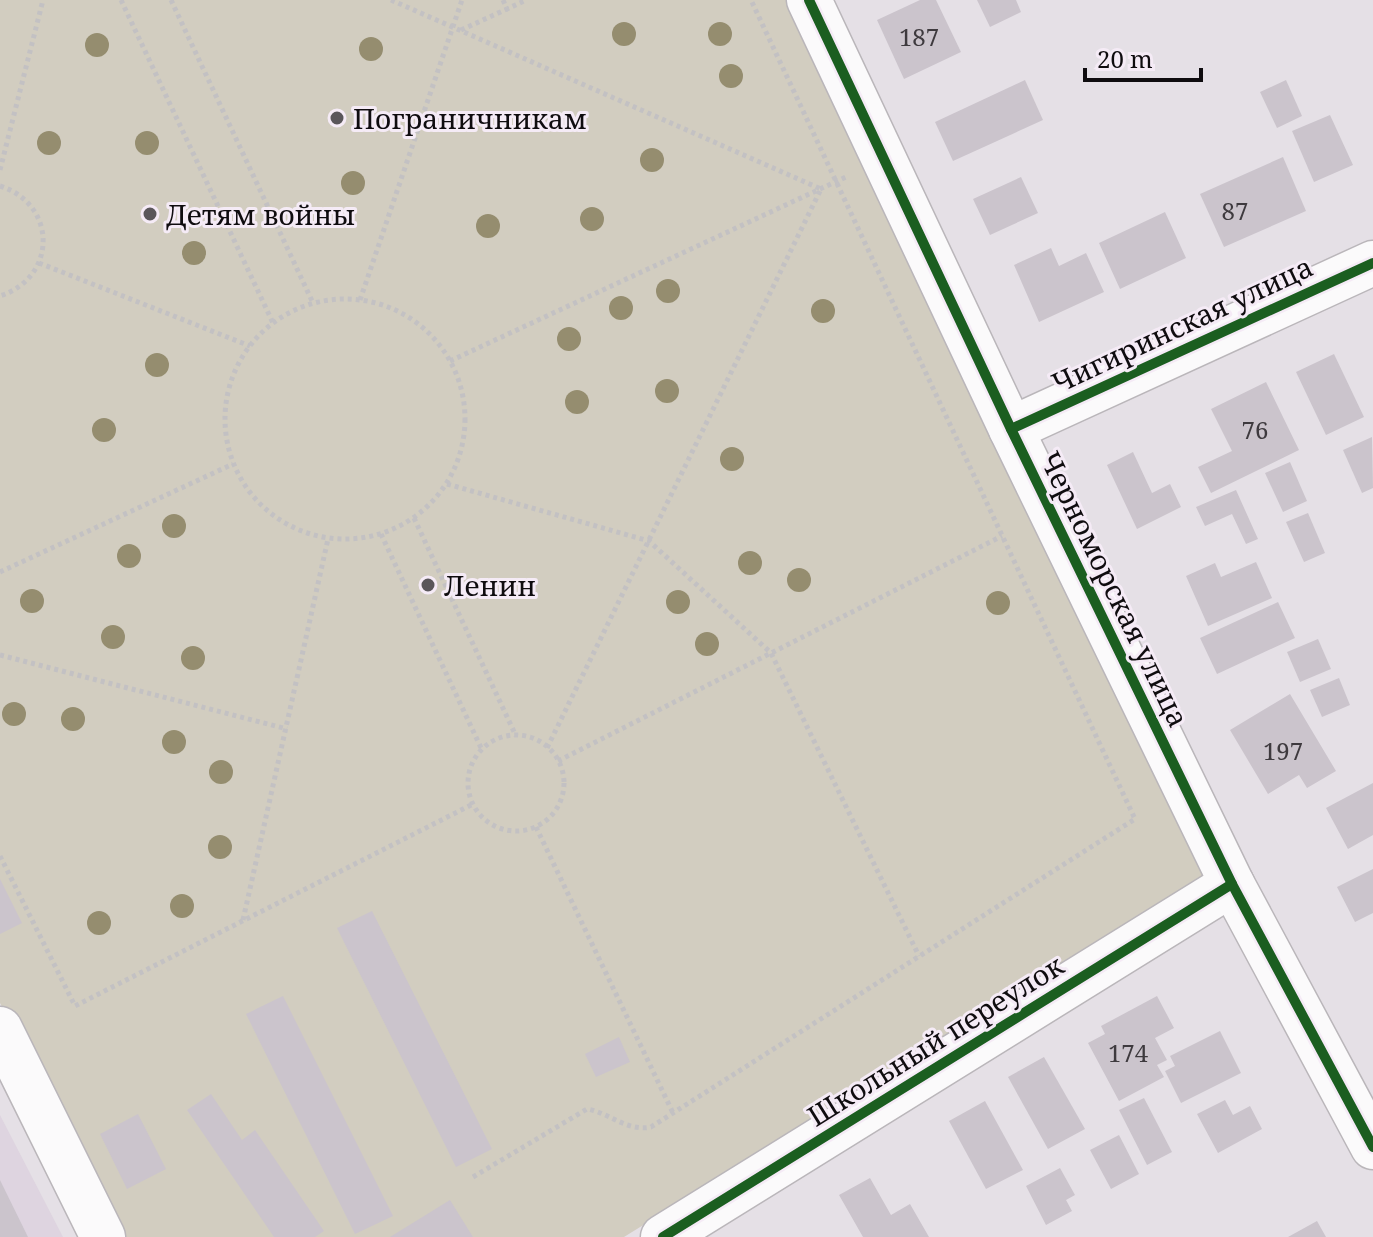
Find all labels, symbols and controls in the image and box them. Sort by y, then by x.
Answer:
house number: 187 [899,20,939,53]
scale bar [1085,32,1201,82]
text: 20 m [1097,42,1153,75]
place label: Пограничникам [353,99,587,137]
marker: Пограничникам [328,109,346,127]
house number: 87 [1222,194,1248,227]
place label: Детям войны [166,195,355,233]
marker: Детям войны [141,205,159,223]
street label: Чигиринская улица [1045,247,1319,401]
house number: 76 [1242,413,1268,446]
street label: Черноморская улица [1032,445,1198,733]
place label: Ленин [444,566,536,604]
marker: Ленин [419,576,437,594]
house number: 197 [1263,734,1303,767]
street label: Школьный переулок [800,945,1071,1134]
house number: 174 [1108,1036,1149,1069]

